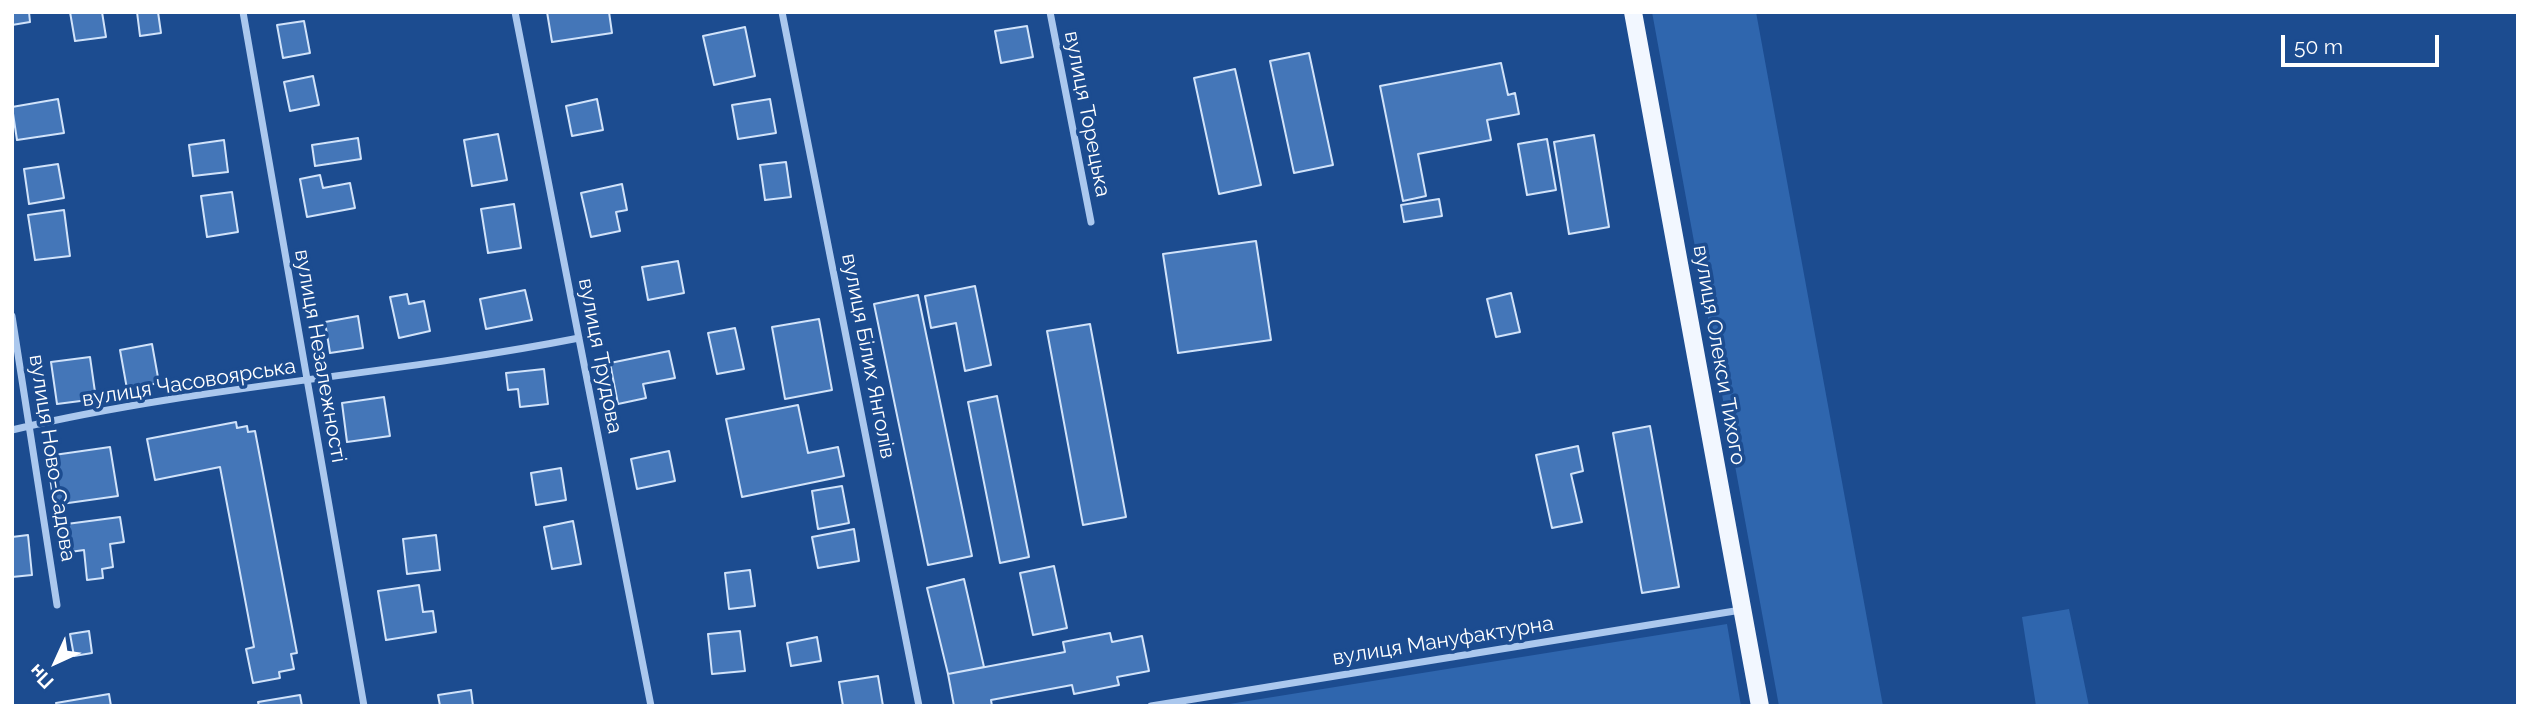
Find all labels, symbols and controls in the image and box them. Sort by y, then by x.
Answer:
scale bar [2285,21,2442,65]
street label: вулиця Торецька [1059,29,1115,199]
text: 50 m [2294,34,2343,59]
street label: вулиця Олекси Тихого [1687,243,1751,467]
street label: вулиця Незалежності [289,248,351,464]
street label: вулиця Білих Янголів [836,251,900,461]
street label: вулиця Трудова [573,276,627,436]
street label: вулиця Ново-Садова [23,353,81,563]
street label: вулиця Часовоярська [80,354,298,412]
street label: вулиця Мануфактурна [1331,611,1555,671]
north arrow [21,627,91,697]
text: Пн [24,660,58,694]

